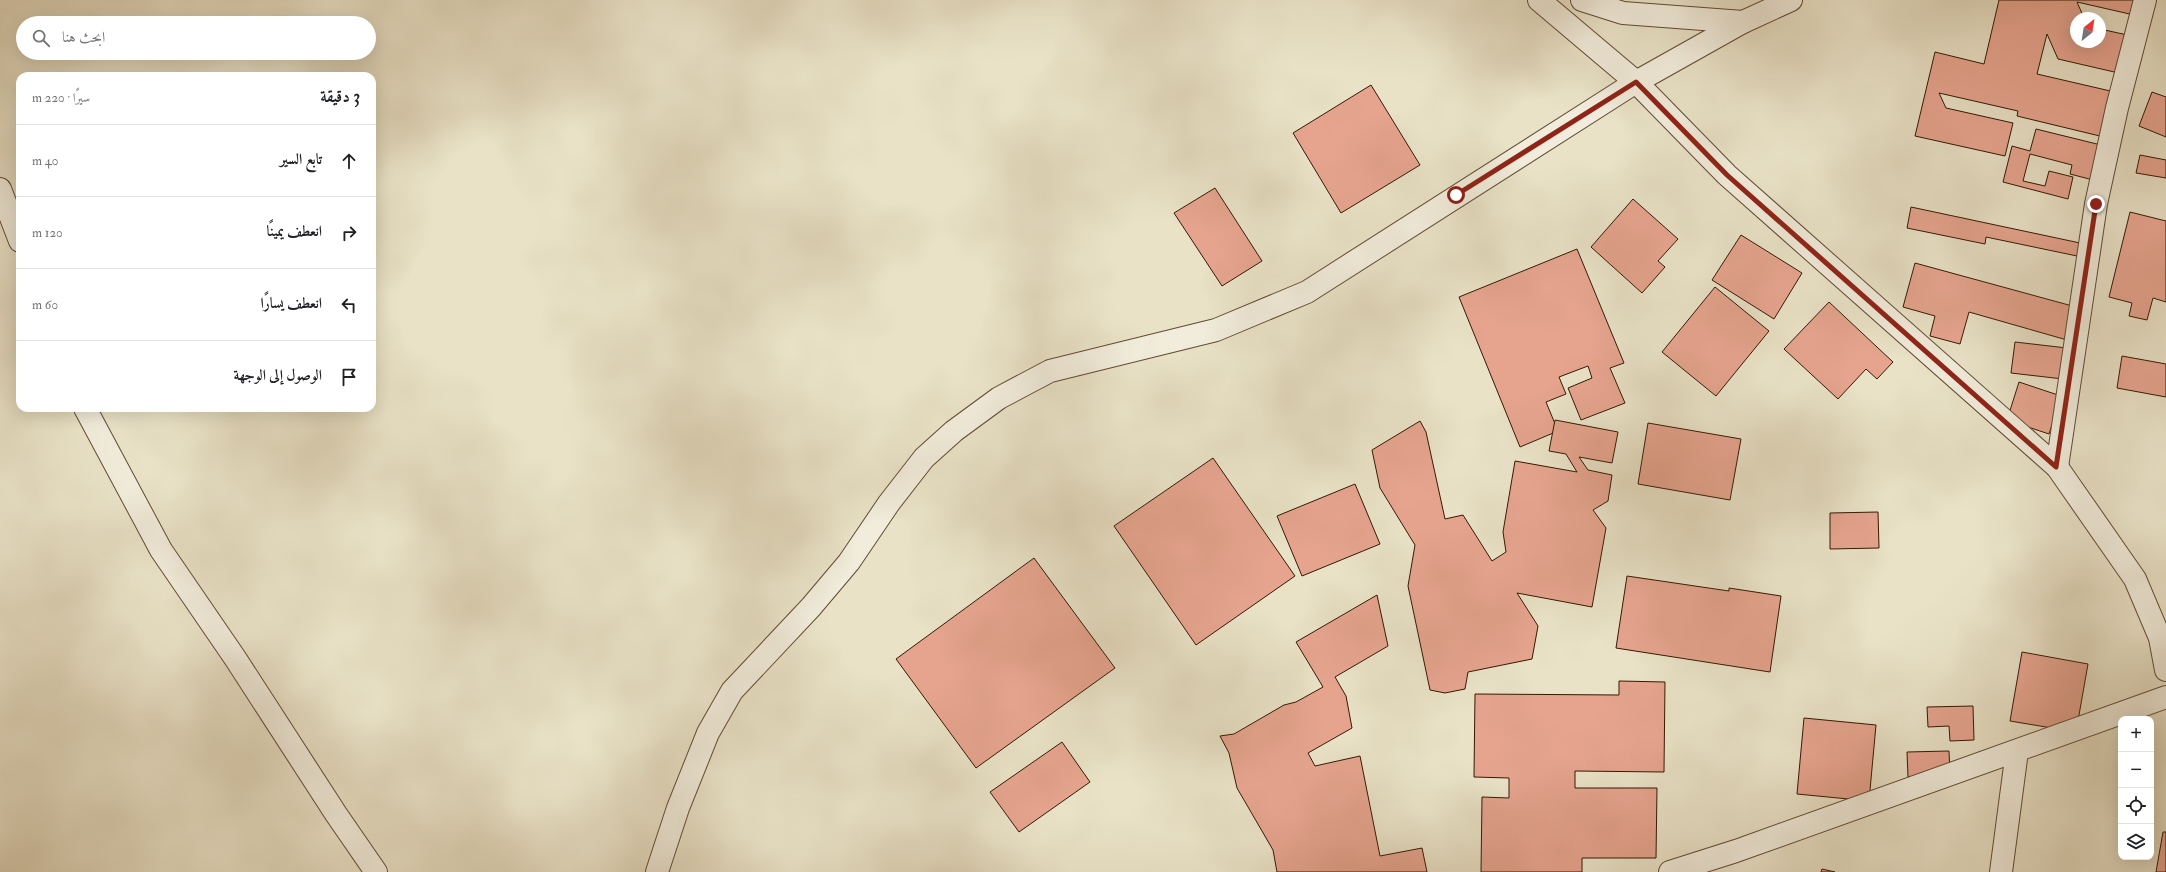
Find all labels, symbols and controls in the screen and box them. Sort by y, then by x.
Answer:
north arrow [2070,12,2106,48]
search box [16,16,376,60]
icon: search [30,27,52,49]
text: ابحث هنا [62,28,105,47]
text: 3 دقيقة [320,86,360,107]
text: سيرًا · 220 m [32,90,90,106]
text: تابع السير [280,150,322,169]
icon: ahead [338,150,360,172]
text: 40 m [32,153,59,169]
route start [1447,186,1465,204]
route end [2087,195,2105,213]
text: انعطف يمينًا [267,222,322,241]
icon: right [338,222,360,244]
text: 120 m [32,225,63,241]
text: انعطف يسارًا [261,294,322,313]
icon: left [338,294,360,316]
text: 60 m [32,297,58,313]
text: الوصول إلى الوجهة [234,366,322,385]
icon: arrive [338,366,360,388]
map controls [2118,716,2154,860]
button: + [2118,716,2154,752]
button: − [2118,752,2154,788]
button: locate [2118,788,2154,824]
button: layers [2118,824,2154,860]

